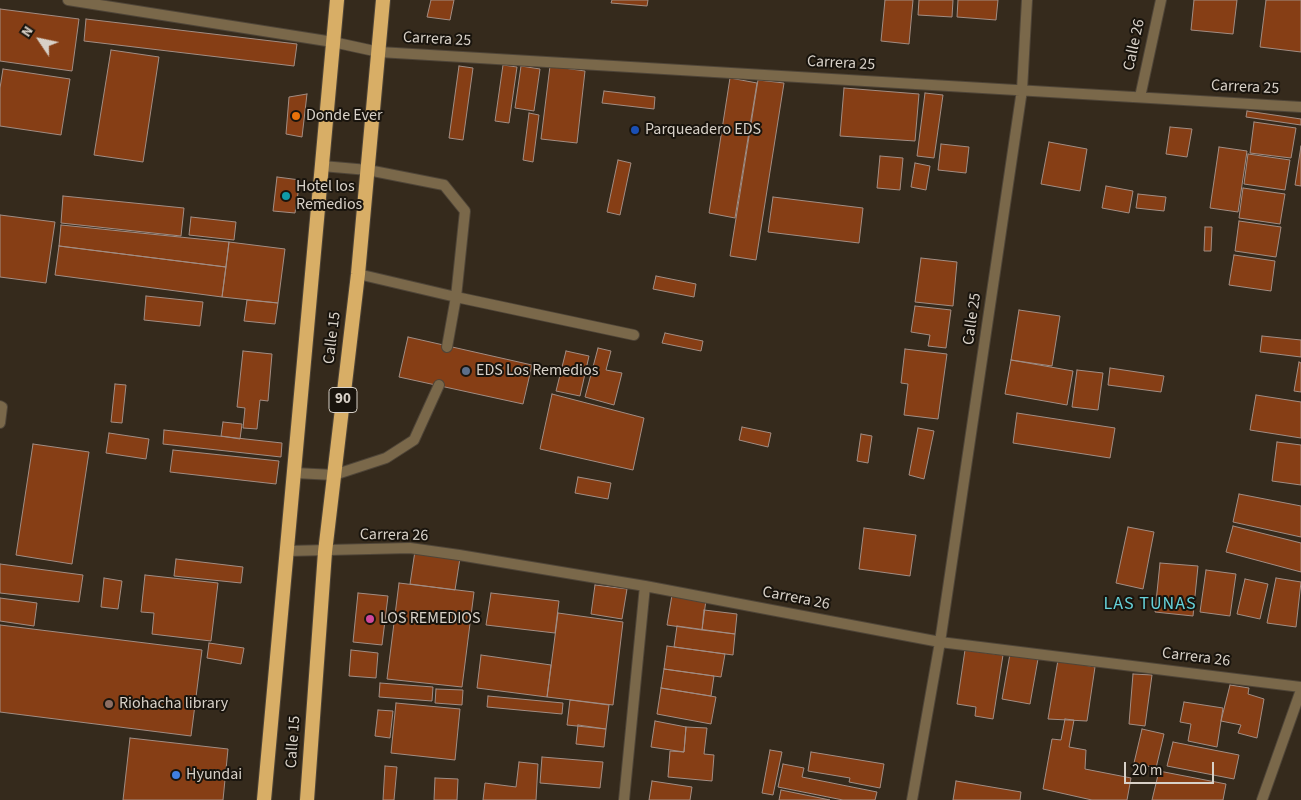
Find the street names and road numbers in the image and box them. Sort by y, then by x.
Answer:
street label: Calle 26 [1120,17,1150,73]
street label: Carrera 25 [402,29,472,51]
street label: Carrera 25 [806,53,876,75]
street label: Carrera 25 [1210,77,1280,99]
street label: Calle 25 [960,292,986,346]
street label: Calle 15 [320,311,346,365]
road number: 90 [329,388,357,412]
street label: Carrera 26 [360,526,428,546]
street label: Carrera 26 [761,583,831,615]
street label: Carrera 26 [1161,644,1231,672]
street label: Calle 15 [283,715,305,769]

